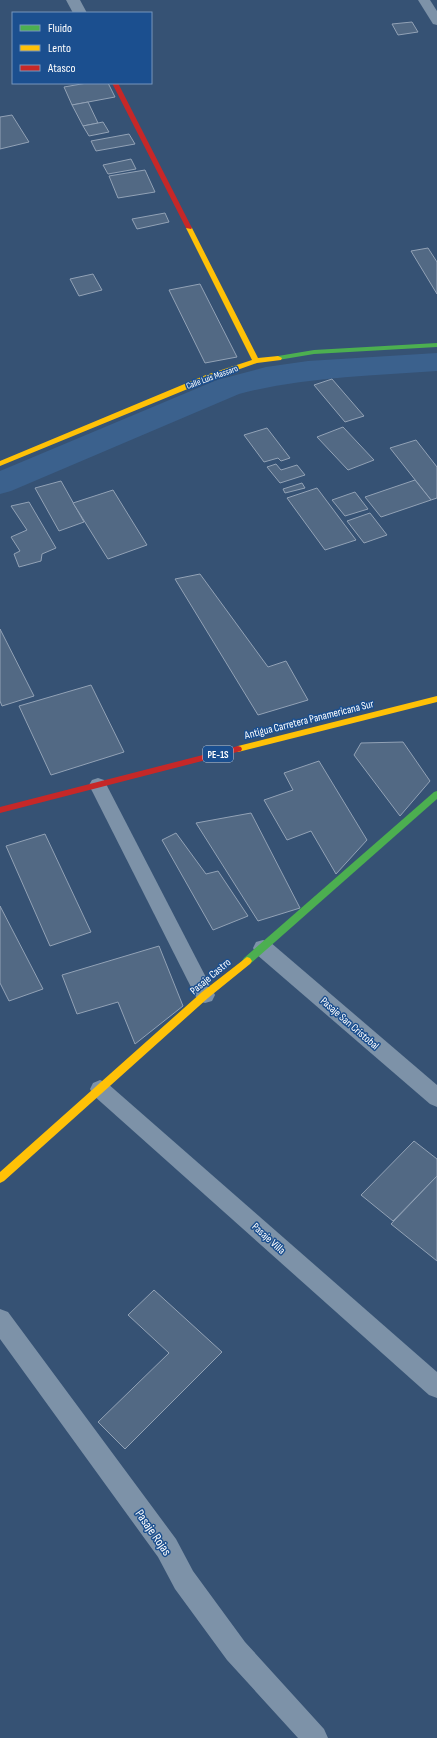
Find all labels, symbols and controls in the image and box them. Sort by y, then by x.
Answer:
legend [12,12,152,84]
text: Fluido [48,21,72,36]
text: Lento [48,41,71,56]
text: Atasco [47,61,75,76]
street label: Calle Luis Massaro [185,363,240,392]
street label: Antigua Carretera Panamericana Sur [242,697,375,742]
road number: PE-1S [203,746,233,762]
street label: Pasaje Castro [187,955,234,997]
street label: Pasaje San Cristobal [318,994,382,1052]
street label: Pasaje Villa [249,1220,288,1257]
street label: Pasaje Rojas [131,1506,175,1559]

